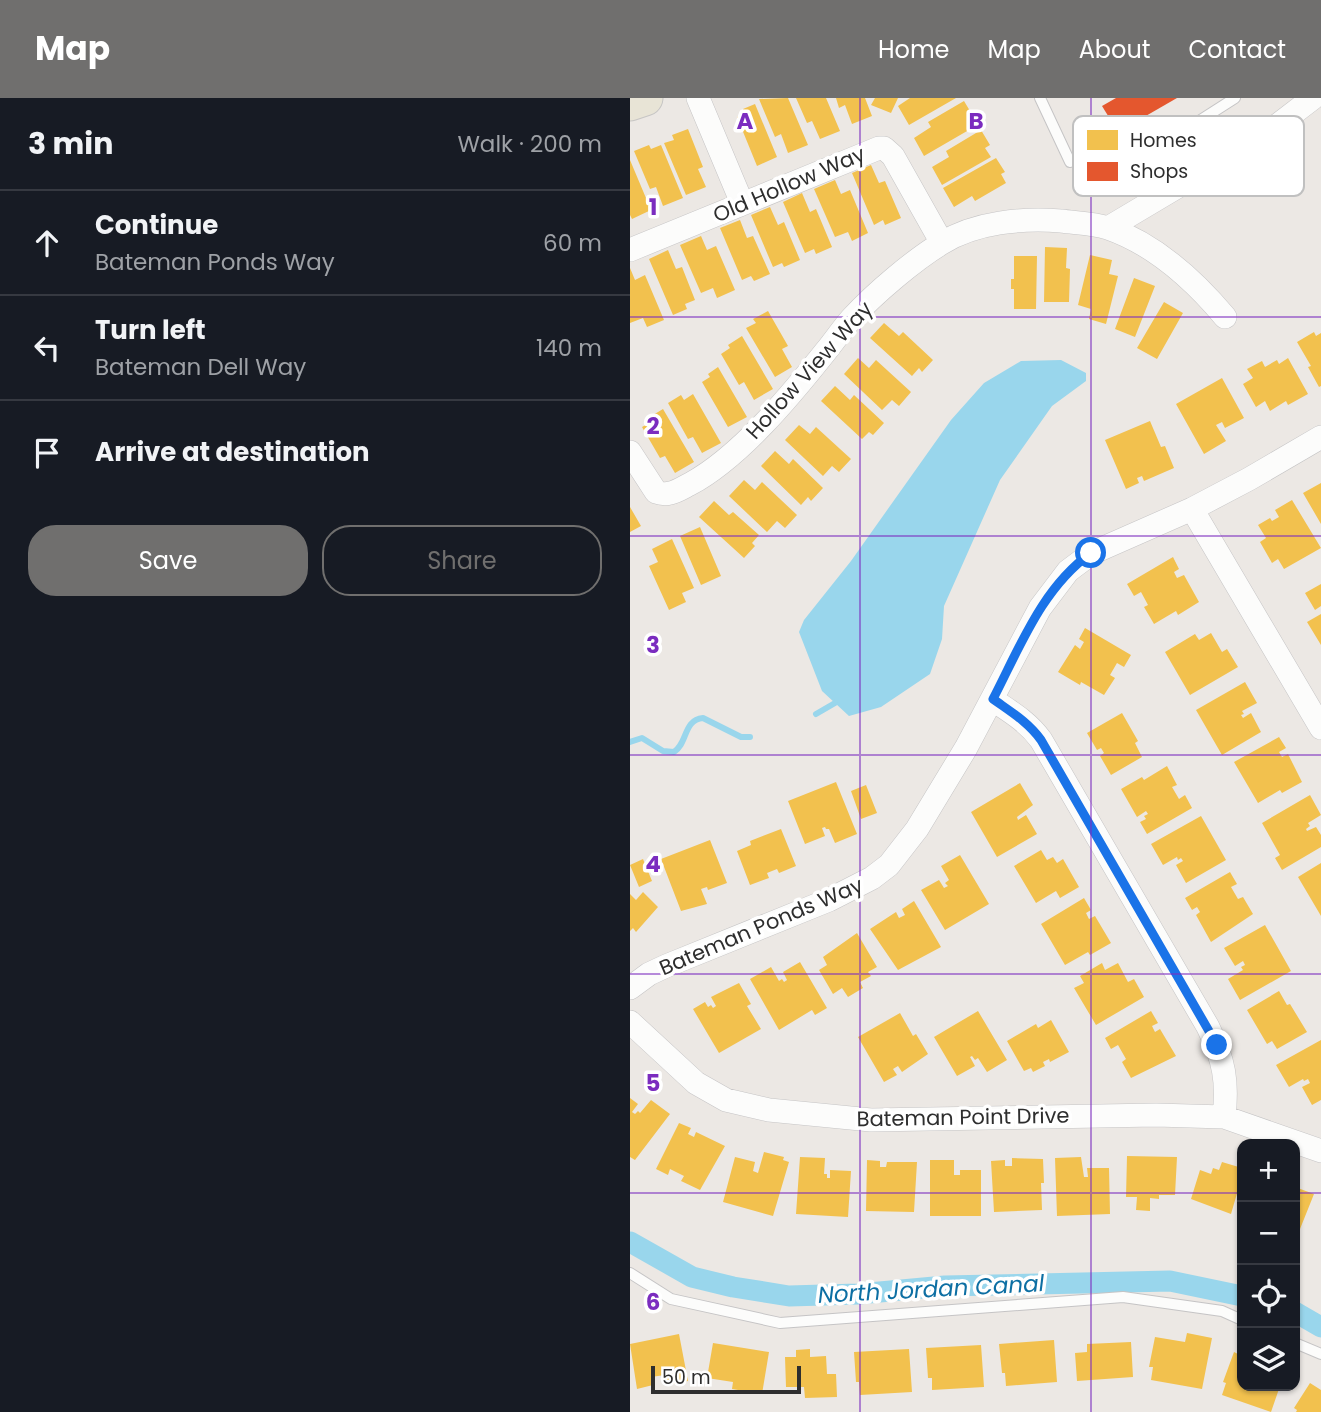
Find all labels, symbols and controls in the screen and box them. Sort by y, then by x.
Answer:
text: Map [35,25,110,72]
text: Home [878,33,950,66]
text: Map [988,33,1041,66]
text: About [1079,33,1150,66]
text: Contact [1188,33,1286,66]
text: A [737,105,754,137]
text: B [968,105,984,137]
legend [1073,116,1304,196]
text: 3 min [28,122,113,165]
text: Homes [1130,127,1197,154]
text: Walk · 200 m [457,128,602,160]
street label: Old Hollow Way [709,139,870,229]
text: Shops [1130,158,1188,185]
text: 1 [649,191,657,223]
text: Continue [95,207,218,243]
icon: ahead [28,224,66,262]
text: 60 m [543,227,602,259]
text: Bateman Ponds Way [95,246,335,278]
street label: Hollow View Way [739,295,879,445]
text: Turn left [95,312,206,348]
icon: left [28,329,66,367]
text: 140 m [536,332,602,364]
text: Bateman Dell Way [95,351,306,383]
text: 2 [646,410,660,442]
icon: arrive [28,434,66,472]
text: Arrive at destination [95,434,370,470]
button: Save [28,525,308,596]
button: Share [322,525,602,596]
route start [1075,537,1106,568]
text: 3 [646,629,660,661]
text: 4 [645,848,661,880]
street label: Bateman Ponds Way [655,870,868,982]
route end [1201,1029,1232,1060]
text: 5 [646,1067,660,1099]
street label: Bateman Point Drive [856,1101,1070,1133]
map controls [1237,1139,1300,1391]
button: + [1237,1139,1300,1202]
button: − [1237,1202,1300,1265]
button: locate [1237,1265,1300,1328]
water label: North Jordan Canal [817,1267,1045,1311]
text: 6 [646,1286,660,1318]
button: layers [1237,1328,1300,1391]
scale bar [651,1363,802,1395]
text: 50 m [662,1364,711,1391]

